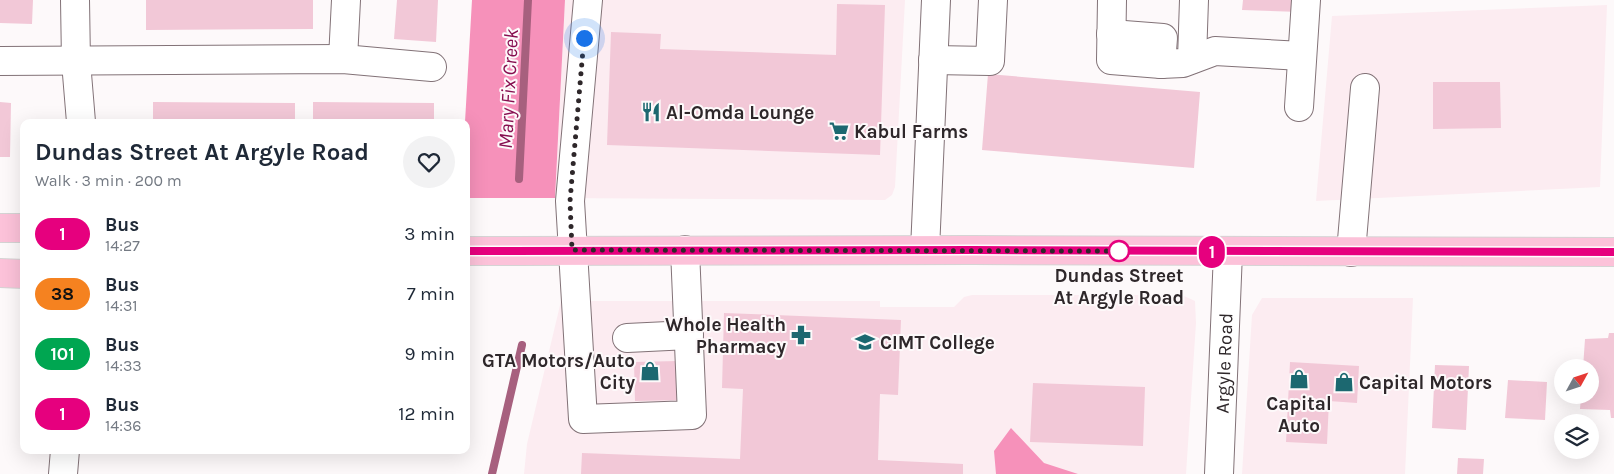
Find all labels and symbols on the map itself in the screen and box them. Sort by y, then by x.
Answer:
your location [572,26,597,51]
water label: Mary Fix Creek [494,28,523,150]
restaurant icon: Al-Omda Lounge [640,101,662,123]
place label: Al-Omda Lounge [666,102,814,124]
supermarket icon: Kabul Farms [828,120,850,142]
place label: Kabul Farms [854,121,968,143]
line badge: 1 [1196,236,1228,268]
marker: Dundas Street At Argyle Road [1108,240,1130,262]
place label: Dundas Street At Argyle Road [1054,265,1184,309]
street label: Argyle Road [1211,312,1238,414]
place label: Whole Health Pharmacy [665,314,786,358]
pharmacy icon: Whole Health Pharmacy [790,324,812,346]
school or university icon: CIMT College [854,331,876,353]
place label: CIMT College [880,332,995,354]
place label: GTA Motors/Auto City [482,350,635,394]
north arrow [1554,359,1599,404]
shop icon: GTA Motors/Auto City [639,360,661,382]
shop icon: Capital Auto [1288,368,1310,390]
shop icon: Capital Motors [1333,371,1355,393]
place label: Capital Motors [1359,372,1492,394]
place label: Capital Auto [1266,393,1332,437]

